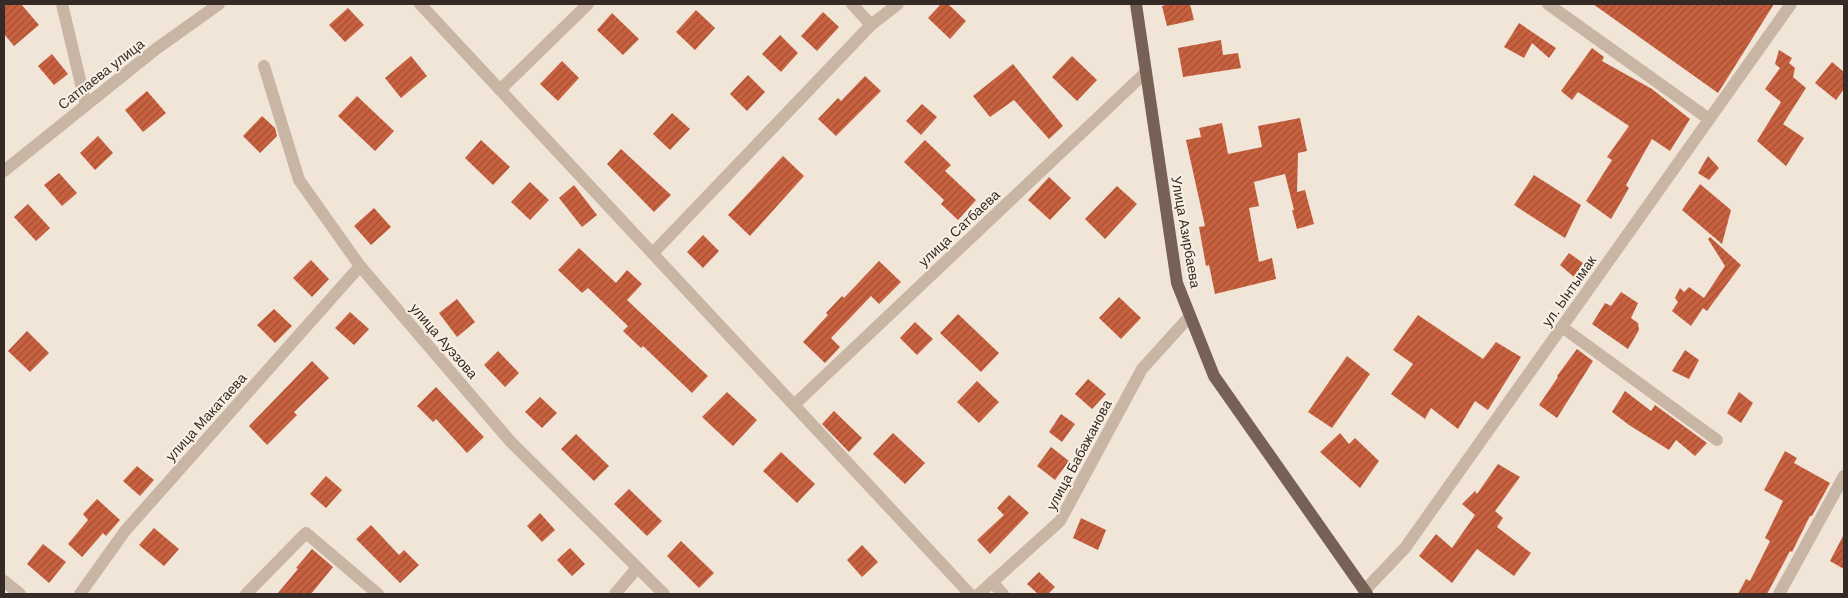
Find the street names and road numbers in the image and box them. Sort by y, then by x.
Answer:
street label: Сатпаева улица [55,35,147,113]
street label: Улица Азирбаева [1168,175,1204,289]
street label: улица Сатбаева [915,186,1003,270]
street label: ул. Ынтымак [1539,252,1600,329]
street label: улица Ауэзова [407,300,481,382]
street label: улица Макатаева [162,370,250,464]
street label: улица Бабажанова [1043,397,1115,513]

